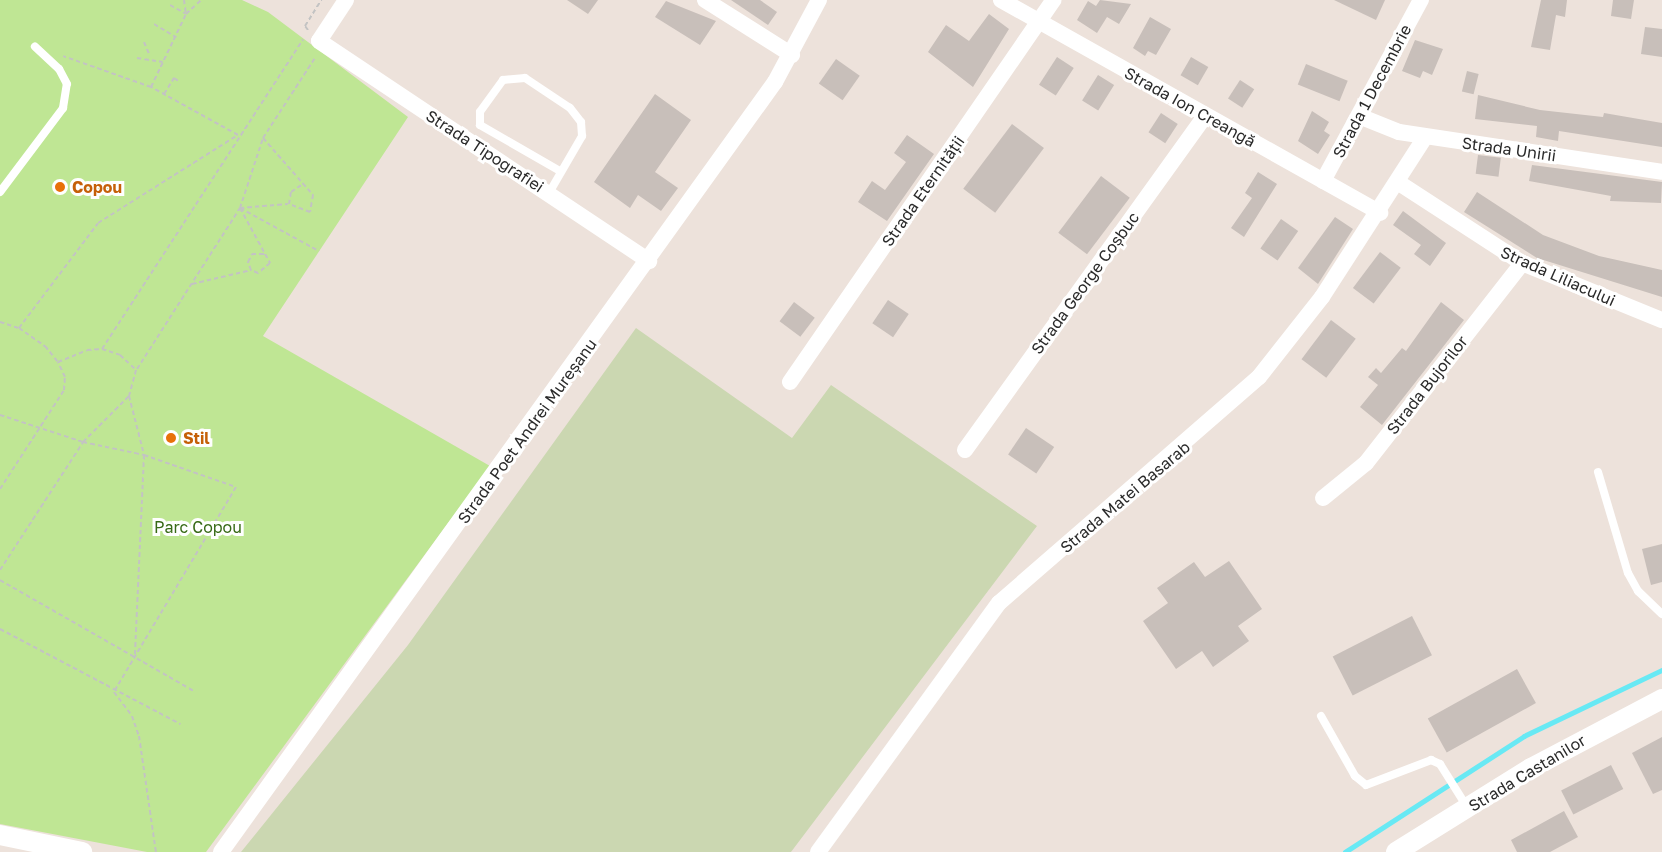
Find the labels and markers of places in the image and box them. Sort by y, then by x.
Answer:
place label: Copou [72,177,122,197]
marker: Copou [53,180,67,194]
place label: Stil [183,428,210,448]
marker: Stil [164,431,178,445]

